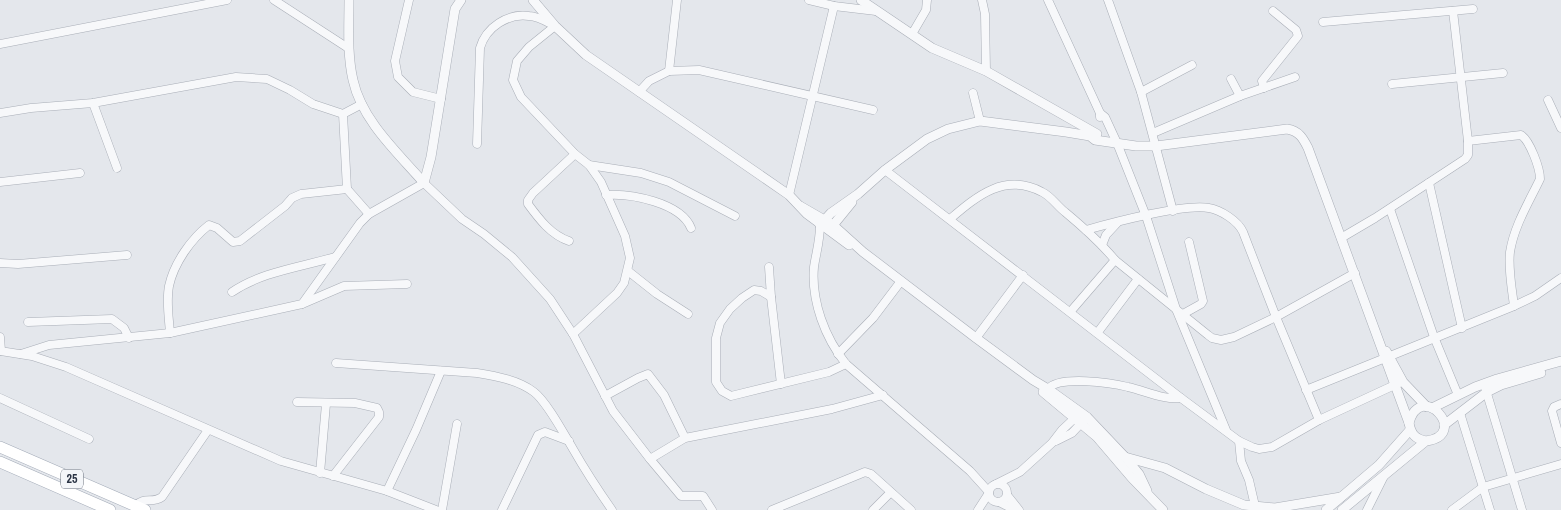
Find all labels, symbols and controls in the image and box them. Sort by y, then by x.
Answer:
road number: 25 [61,469,83,488]

